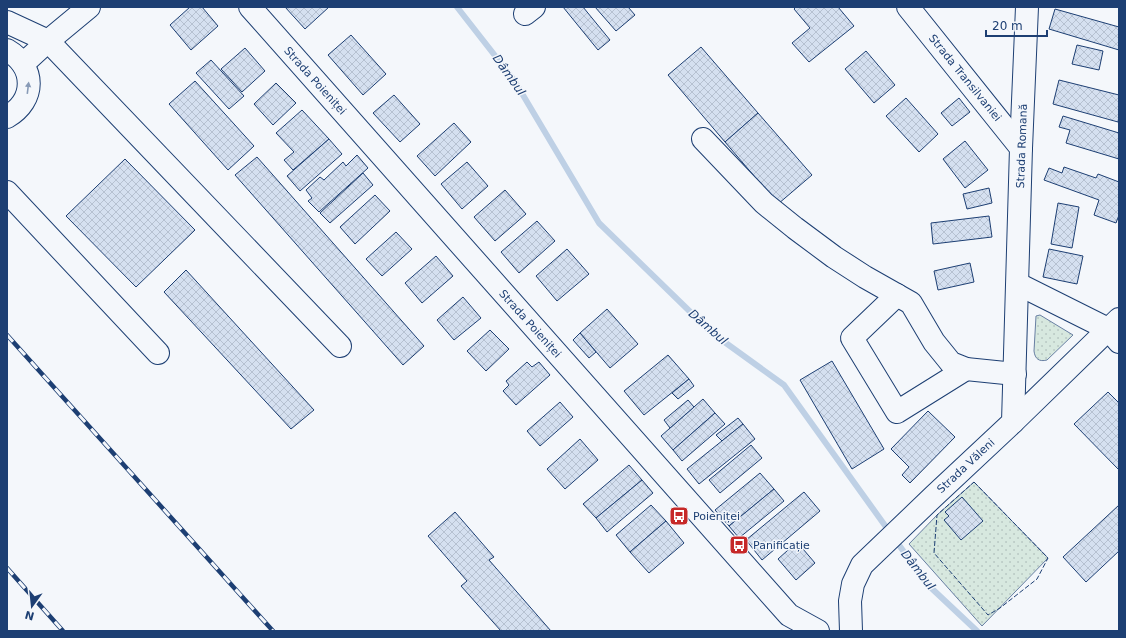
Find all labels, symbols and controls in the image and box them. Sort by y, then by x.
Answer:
scale bar [986,12,1047,38]
text: 20 m [992,19,1023,33]
street label: Strada Transilvaniei [926,32,1004,124]
street label: Strada Poieniței [281,44,349,118]
water label: Dâmbul [490,52,529,99]
one-way arrow [25,82,31,94]
street label: Strada Romană [1014,103,1030,189]
street label: Strada Poieniței [496,287,564,361]
water label: Dâmbul [686,306,731,348]
street label: Strada Văleni [935,436,997,496]
bus stop icon: Poieniței [668,505,690,527]
place label: Poieniței [693,510,740,523]
bus stop icon: Panificație [728,534,750,556]
place label: Panificație [753,539,810,552]
water label: Dâmbul [898,547,938,593]
north arrow [12,586,52,626]
text: N [23,608,36,623]

